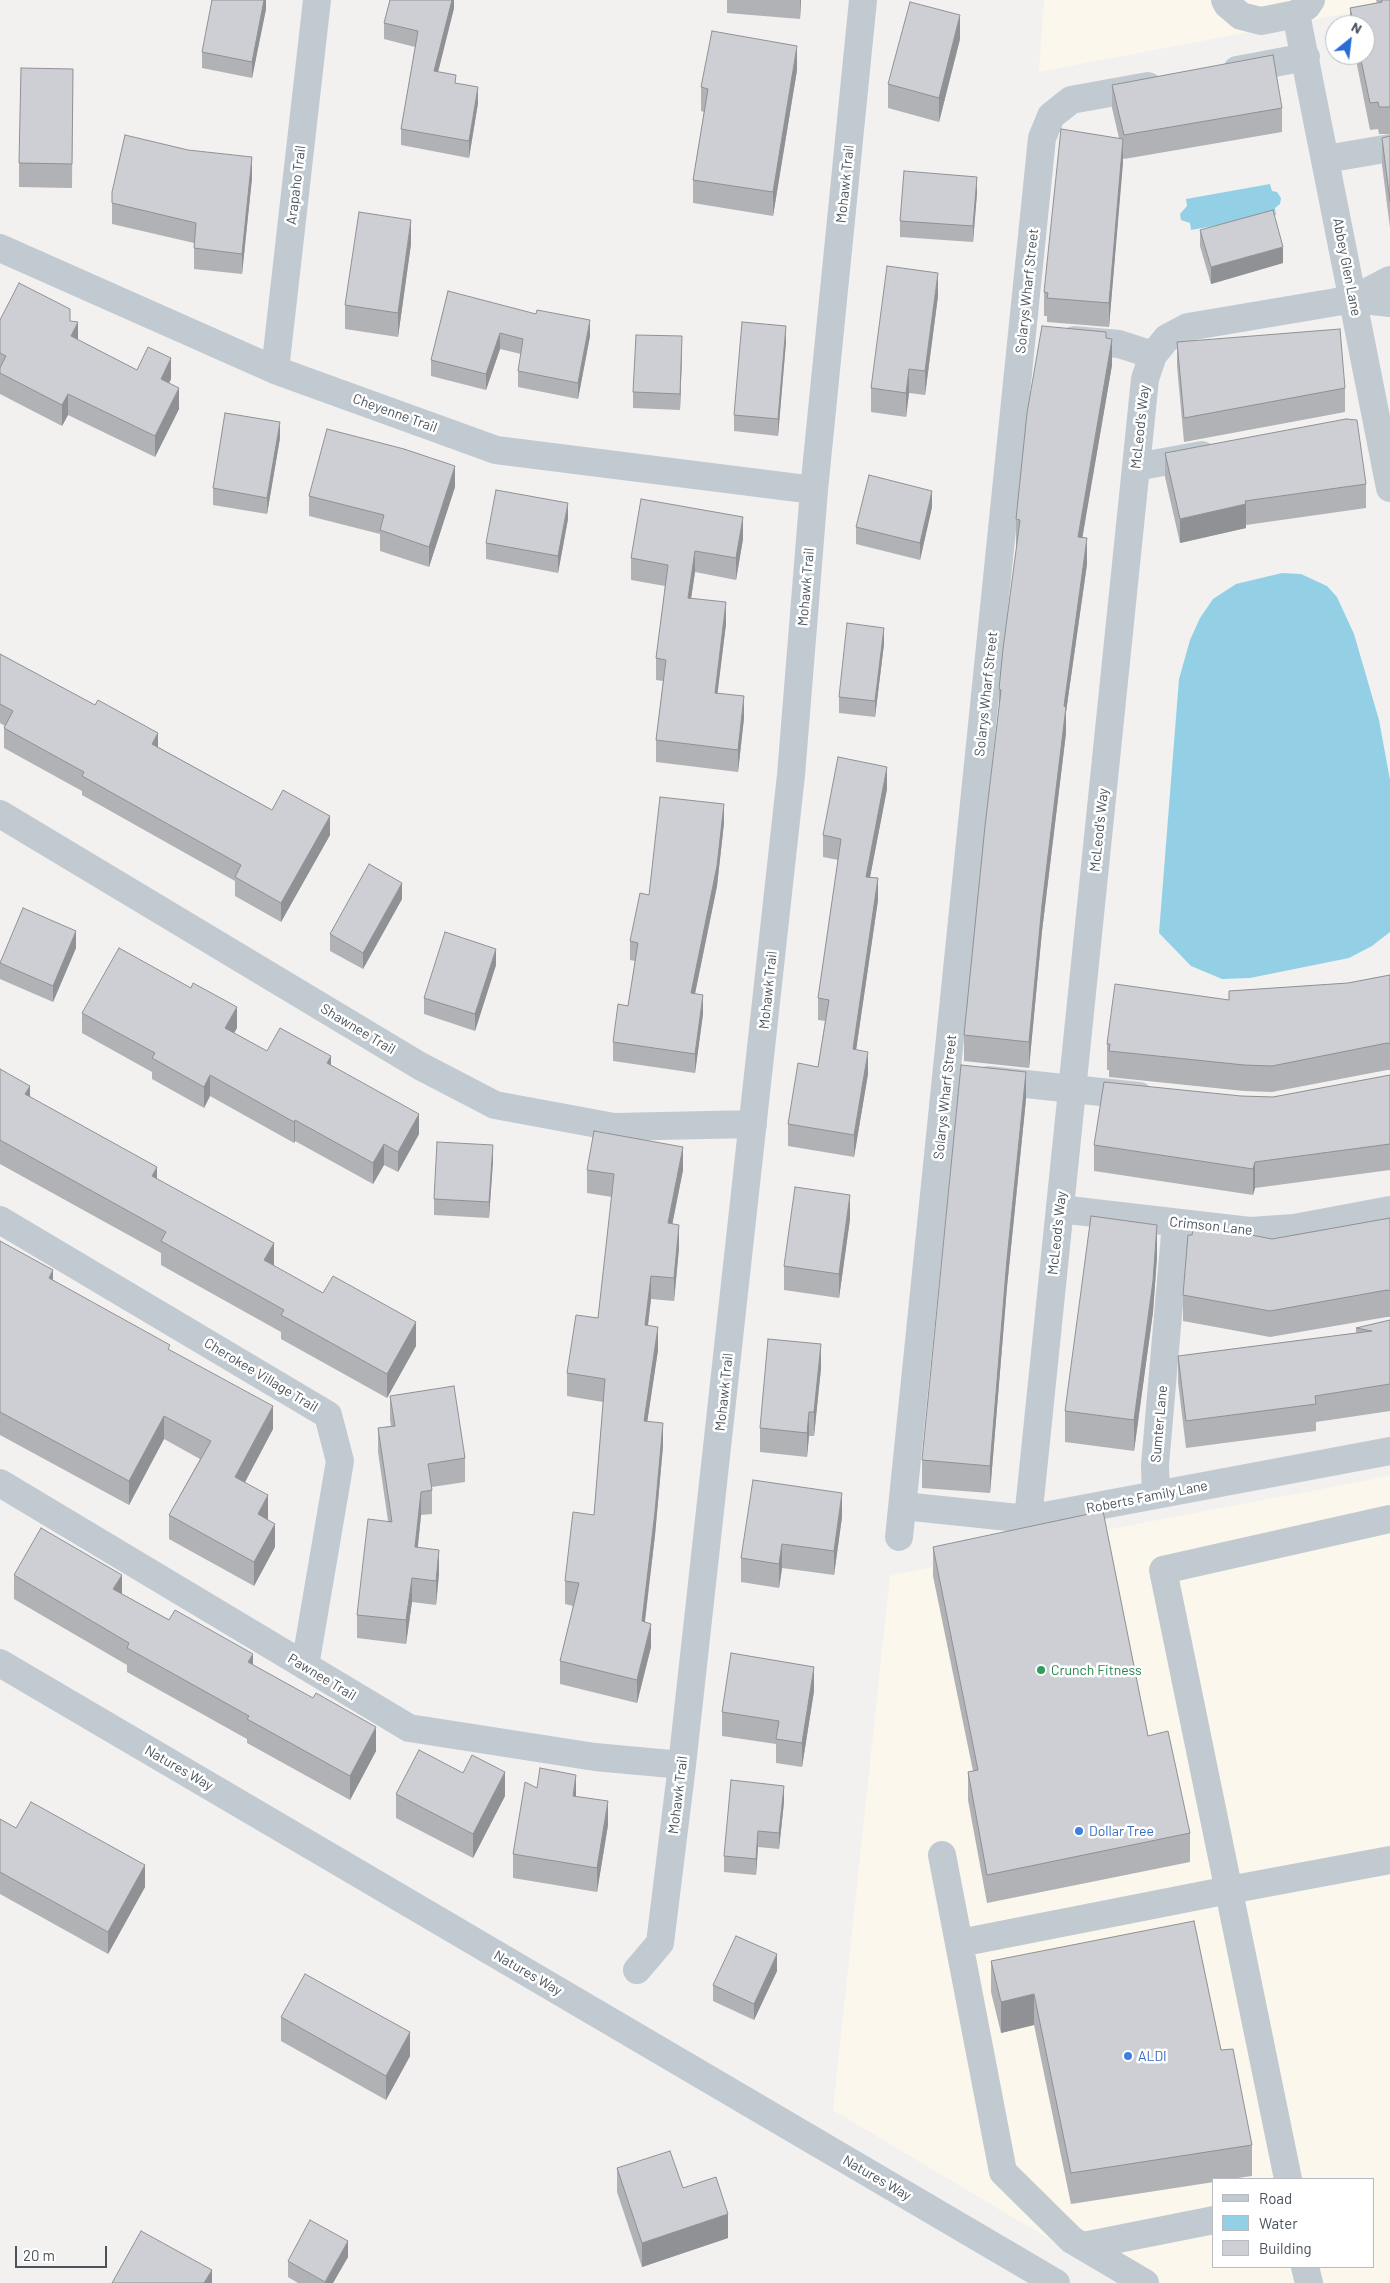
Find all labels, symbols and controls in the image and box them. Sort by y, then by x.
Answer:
north arrow [1325,15,1375,65]
text: N [1349,18,1365,37]
street label: Arapaho Trail [283,144,309,226]
street label: Mohawk Trail [833,144,857,224]
street label: Abbey Glen Lane [1329,216,1365,318]
street label: Solarys Wharf Street [1012,228,1042,354]
street label: McLeod's Way [1127,384,1153,470]
street label: Cheyenne Trail [351,390,439,436]
street label: Mohawk Trail [794,547,818,627]
street label: Solarys Wharf Street [971,631,1001,757]
street label: McLeod's Way [1086,787,1112,873]
street label: Mohawk Trail [756,950,780,1030]
street label: Shawnee Trail [318,1000,398,1058]
street label: Solarys Wharf Street [930,1034,960,1160]
street label: McLeod's Way [1044,1190,1070,1276]
street label: Crimson Lane [1169,1213,1253,1239]
street label: Cherokee Village Trail [201,1334,321,1416]
street label: Mohawk Trail [712,1352,736,1432]
street label: Sumter Lane [1147,1385,1171,1463]
street label: Roberts Family Lane [1085,1477,1209,1517]
street label: Pawnee Trail [285,1650,359,1704]
place label: Crunch Fitness [1051,1662,1142,1678]
marker: Crunch Fitness [1035,1664,1047,1676]
street label: Natures Way [142,1742,216,1794]
street label: Mohawk Trail [665,1755,691,1835]
place label: Dollar Tree [1089,1823,1154,1839]
marker: Dollar Tree [1073,1825,1085,1837]
street label: Natures Way [491,1947,565,1999]
place label: ALDI [1138,2048,1167,2064]
marker: ALDI [1122,2050,1134,2062]
street label: Natures Way [840,2152,914,2204]
legend [1212,2178,1375,2268]
text: Road [1259,2189,1292,2207]
text: Water [1259,2214,1298,2232]
scale bar [18,2236,110,2268]
text: Building [1259,2239,1312,2257]
text: 20 m [23,2246,55,2264]

